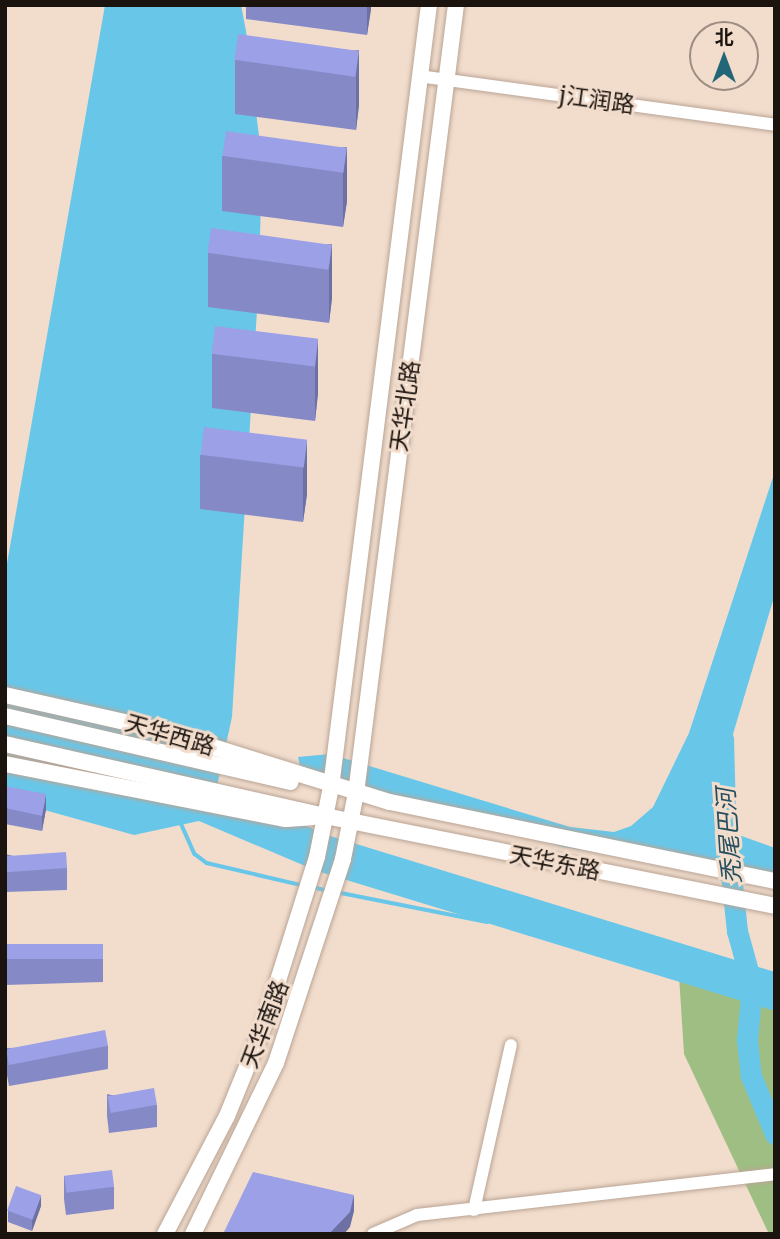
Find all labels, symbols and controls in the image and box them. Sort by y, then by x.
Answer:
north arrow [689,21,759,91]
text: 北 [714,24,734,50]
street label: j江润路 [557,80,637,118]
street label: 天华北路 [384,359,424,453]
street label: 天华西路 [122,708,218,760]
water label: 秃尾巴河 [710,787,746,885]
street label: 天华东路 [507,840,603,884]
street label: 天华南路 [235,976,293,1072]

